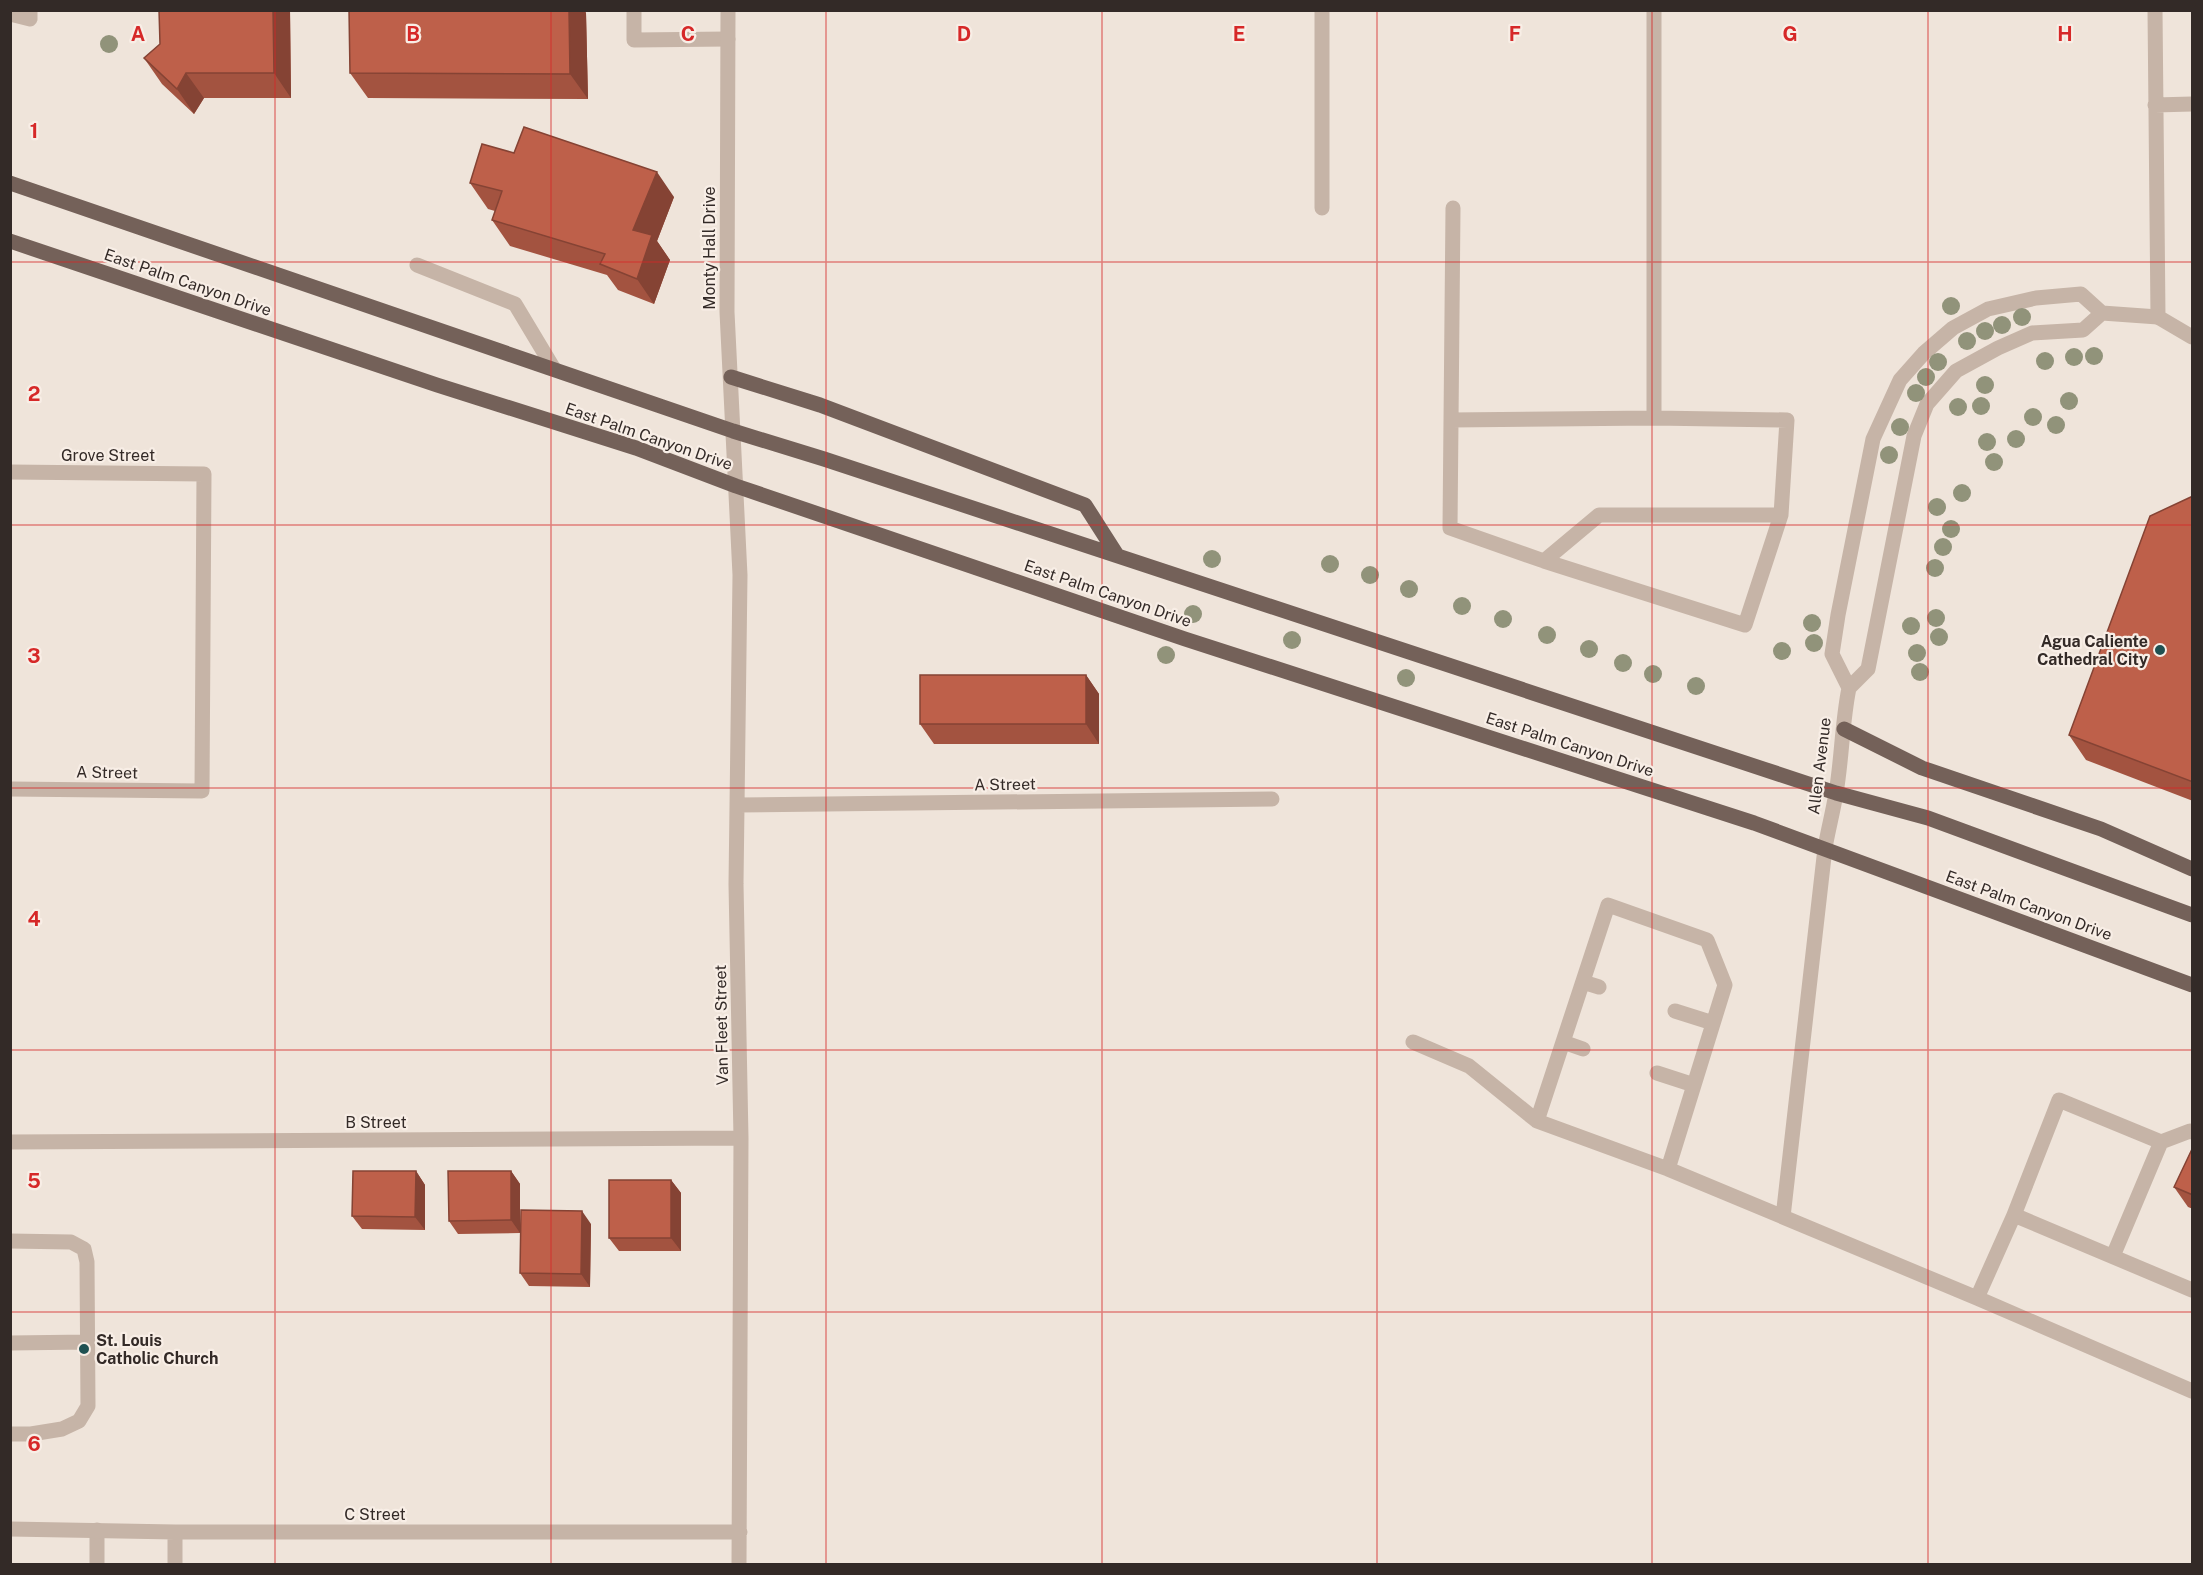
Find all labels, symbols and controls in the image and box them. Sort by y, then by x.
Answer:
text: A [131,22,145,46]
text: B [406,22,420,46]
text: C [681,22,695,46]
text: D [957,22,971,46]
text: E [1233,22,1245,46]
text: F [1509,22,1521,46]
text: G [1782,22,1798,46]
text: H [2057,22,2073,46]
text: 1 [30,119,38,143]
street label: Monty Hall Drive [700,186,719,310]
street label: East Palm Canyon Drive [102,245,274,320]
text: 2 [28,382,40,406]
street label: East Palm Canyon Drive [563,399,735,474]
street label: Grove Street [61,446,155,465]
street label: East Palm Canyon Drive [1022,556,1194,631]
place label: Agua Caliente Cathedral City [2037,632,2148,669]
marker: Agua Caliente Cathedral City [2153,643,2167,657]
text: 3 [27,644,41,668]
street label: East Palm Canyon Drive [1483,708,1656,781]
street label: Allen Avenue [1804,716,1835,816]
street label: A Street [76,762,138,783]
street label: A Street [974,774,1036,795]
street label: East Palm Canyon Drive [1943,867,2115,944]
text: 4 [27,907,41,931]
street label: Van Fleet Street [711,965,732,1085]
street label: B Street [345,1113,407,1132]
text: 5 [27,1169,41,1193]
place label: St. Louis Catholic Church [96,1331,218,1368]
marker: St. Louis Catholic Church [77,1342,91,1356]
text: 6 [27,1432,41,1456]
street label: C Street [344,1505,406,1524]

